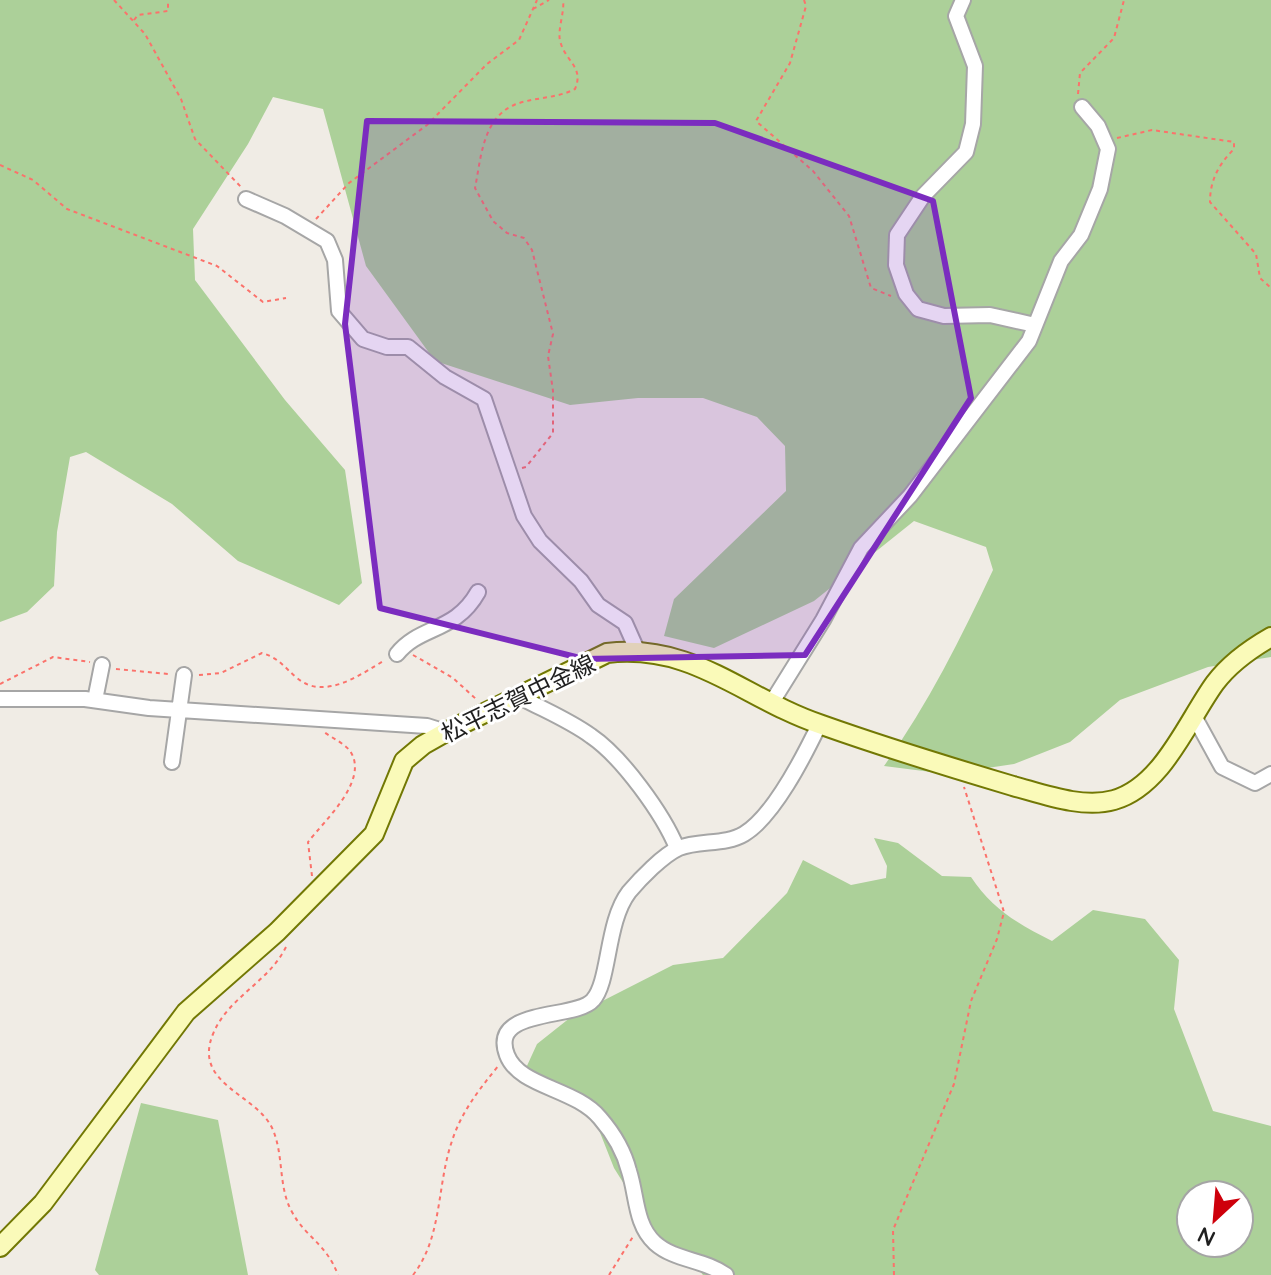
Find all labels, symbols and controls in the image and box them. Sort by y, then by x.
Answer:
street label: 松平志賀中金線 [436,648,600,748]
north arrow [1175,1179,1255,1259]
text: N [1193,1221,1220,1253]

